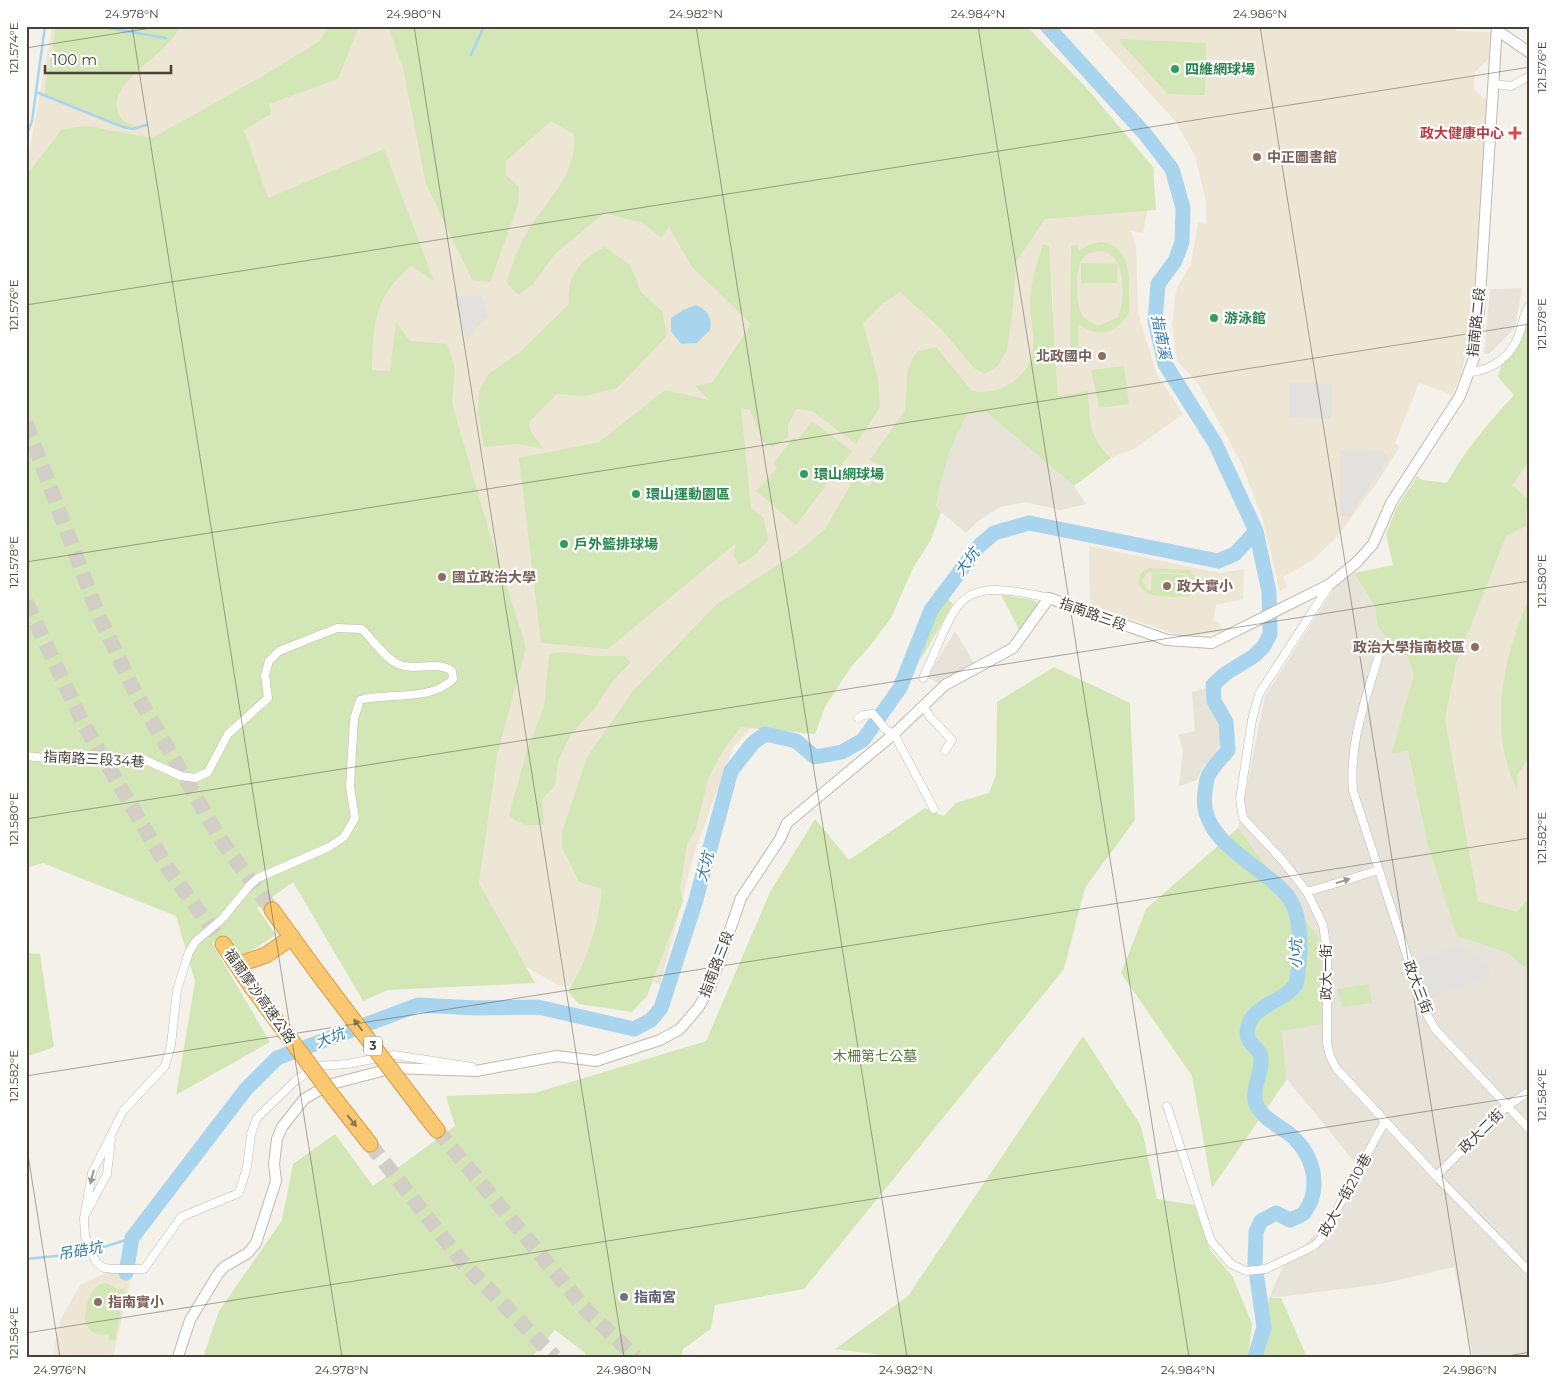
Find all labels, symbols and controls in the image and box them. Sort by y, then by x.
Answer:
text: 24.978°N [105,6,159,21]
text: 24.980°N [387,6,441,21]
text: 24.982°N [669,6,723,21]
text: 24.984°N [951,6,1005,21]
text: 24.986°N [1233,6,1287,21]
text: 121.574°E [6,22,21,74]
text: 121.576°E [1534,41,1549,93]
scale bar [45,42,171,74]
text: 100 m [52,50,97,69]
place label: 四維網球場 [1185,60,1255,78]
marker: 四維網球場 [1169,63,1181,75]
place label: 政大健康中心 [1420,124,1504,142]
marker: 政大健康中心 [1508,126,1522,140]
place label: 中正圖書館 [1267,148,1337,166]
marker: 中正圖書館 [1251,151,1263,163]
text: 121.576°E [6,279,21,331]
street label: 指南路二段 [1463,286,1489,358]
text: 121.578°E [1534,298,1549,350]
place label: 游泳館 [1224,309,1266,327]
marker: 游泳館 [1208,312,1220,324]
water label: 指南溪 [1148,313,1175,363]
place label: 北政國中 [1036,347,1092,365]
marker: 北政國中 [1096,350,1108,362]
place label: 環山網球場 [814,465,884,483]
marker: 環山網球場 [798,468,810,480]
place label: 環山運動園區 [646,485,730,503]
marker: 環山運動園區 [630,488,642,500]
place label: 戶外籃排球場 [574,535,658,553]
text: 121.578°E [6,536,21,588]
marker: 戶外籃排球場 [558,538,570,550]
water label: 大坑 [950,542,984,579]
text: 121.580°E [1534,554,1549,608]
place label: 國立政治大學 [452,568,536,586]
marker: 國立政治大學 [436,571,448,583]
place label: 政大實小 [1177,577,1233,595]
marker: 政大實小 [1161,580,1173,592]
street label: 指南路三段 [1057,594,1129,634]
place label: 政治大學指南校區 [1353,638,1465,656]
marker: 政治大學指南校區 [1469,641,1481,653]
street label: 指南路三段34巷 [43,747,145,771]
text: 121.580°E [6,792,21,846]
text: 121.582°E [1534,812,1549,864]
water label: 大坑 [691,848,718,884]
one-way arrow [1335,877,1350,885]
street label: 指南路三段 [695,928,737,1000]
water label: 小坑 [1286,937,1305,969]
street label: 政大一街 [1317,944,1335,1000]
street label: 福爾摩沙高速公路 [221,945,299,1047]
street label: 政大三街 [1400,958,1436,1016]
one-way arrow [353,1018,363,1032]
water label: 大坑 [312,1023,349,1052]
road number: 3 [364,1036,382,1056]
park label: 木柵第七公墓 [833,1047,917,1065]
text: 121.582°E [6,1050,21,1102]
text: 121.584°E [1534,1068,1549,1122]
street label: 政大二街 [1455,1105,1507,1157]
one-way arrow [346,1114,357,1127]
street label: 政大一街210巷 [1315,1150,1375,1240]
one-way arrow [88,1169,96,1184]
water label: 吊硞坑 [56,1237,106,1264]
place label: 指南宮 [634,1288,676,1306]
marker: 指南宮 [618,1291,630,1303]
place label: 指南實小 [108,1293,164,1311]
marker: 指南實小 [92,1296,104,1308]
text: 121.584°E [6,1306,21,1360]
text: 24.976°N [33,1362,87,1377]
text: 24.978°N [315,1362,369,1377]
text: 24.980°N [597,1362,651,1377]
text: 24.982°N [879,1362,933,1377]
text: 24.984°N [1161,1362,1215,1377]
text: 24.986°N [1443,1362,1497,1377]

